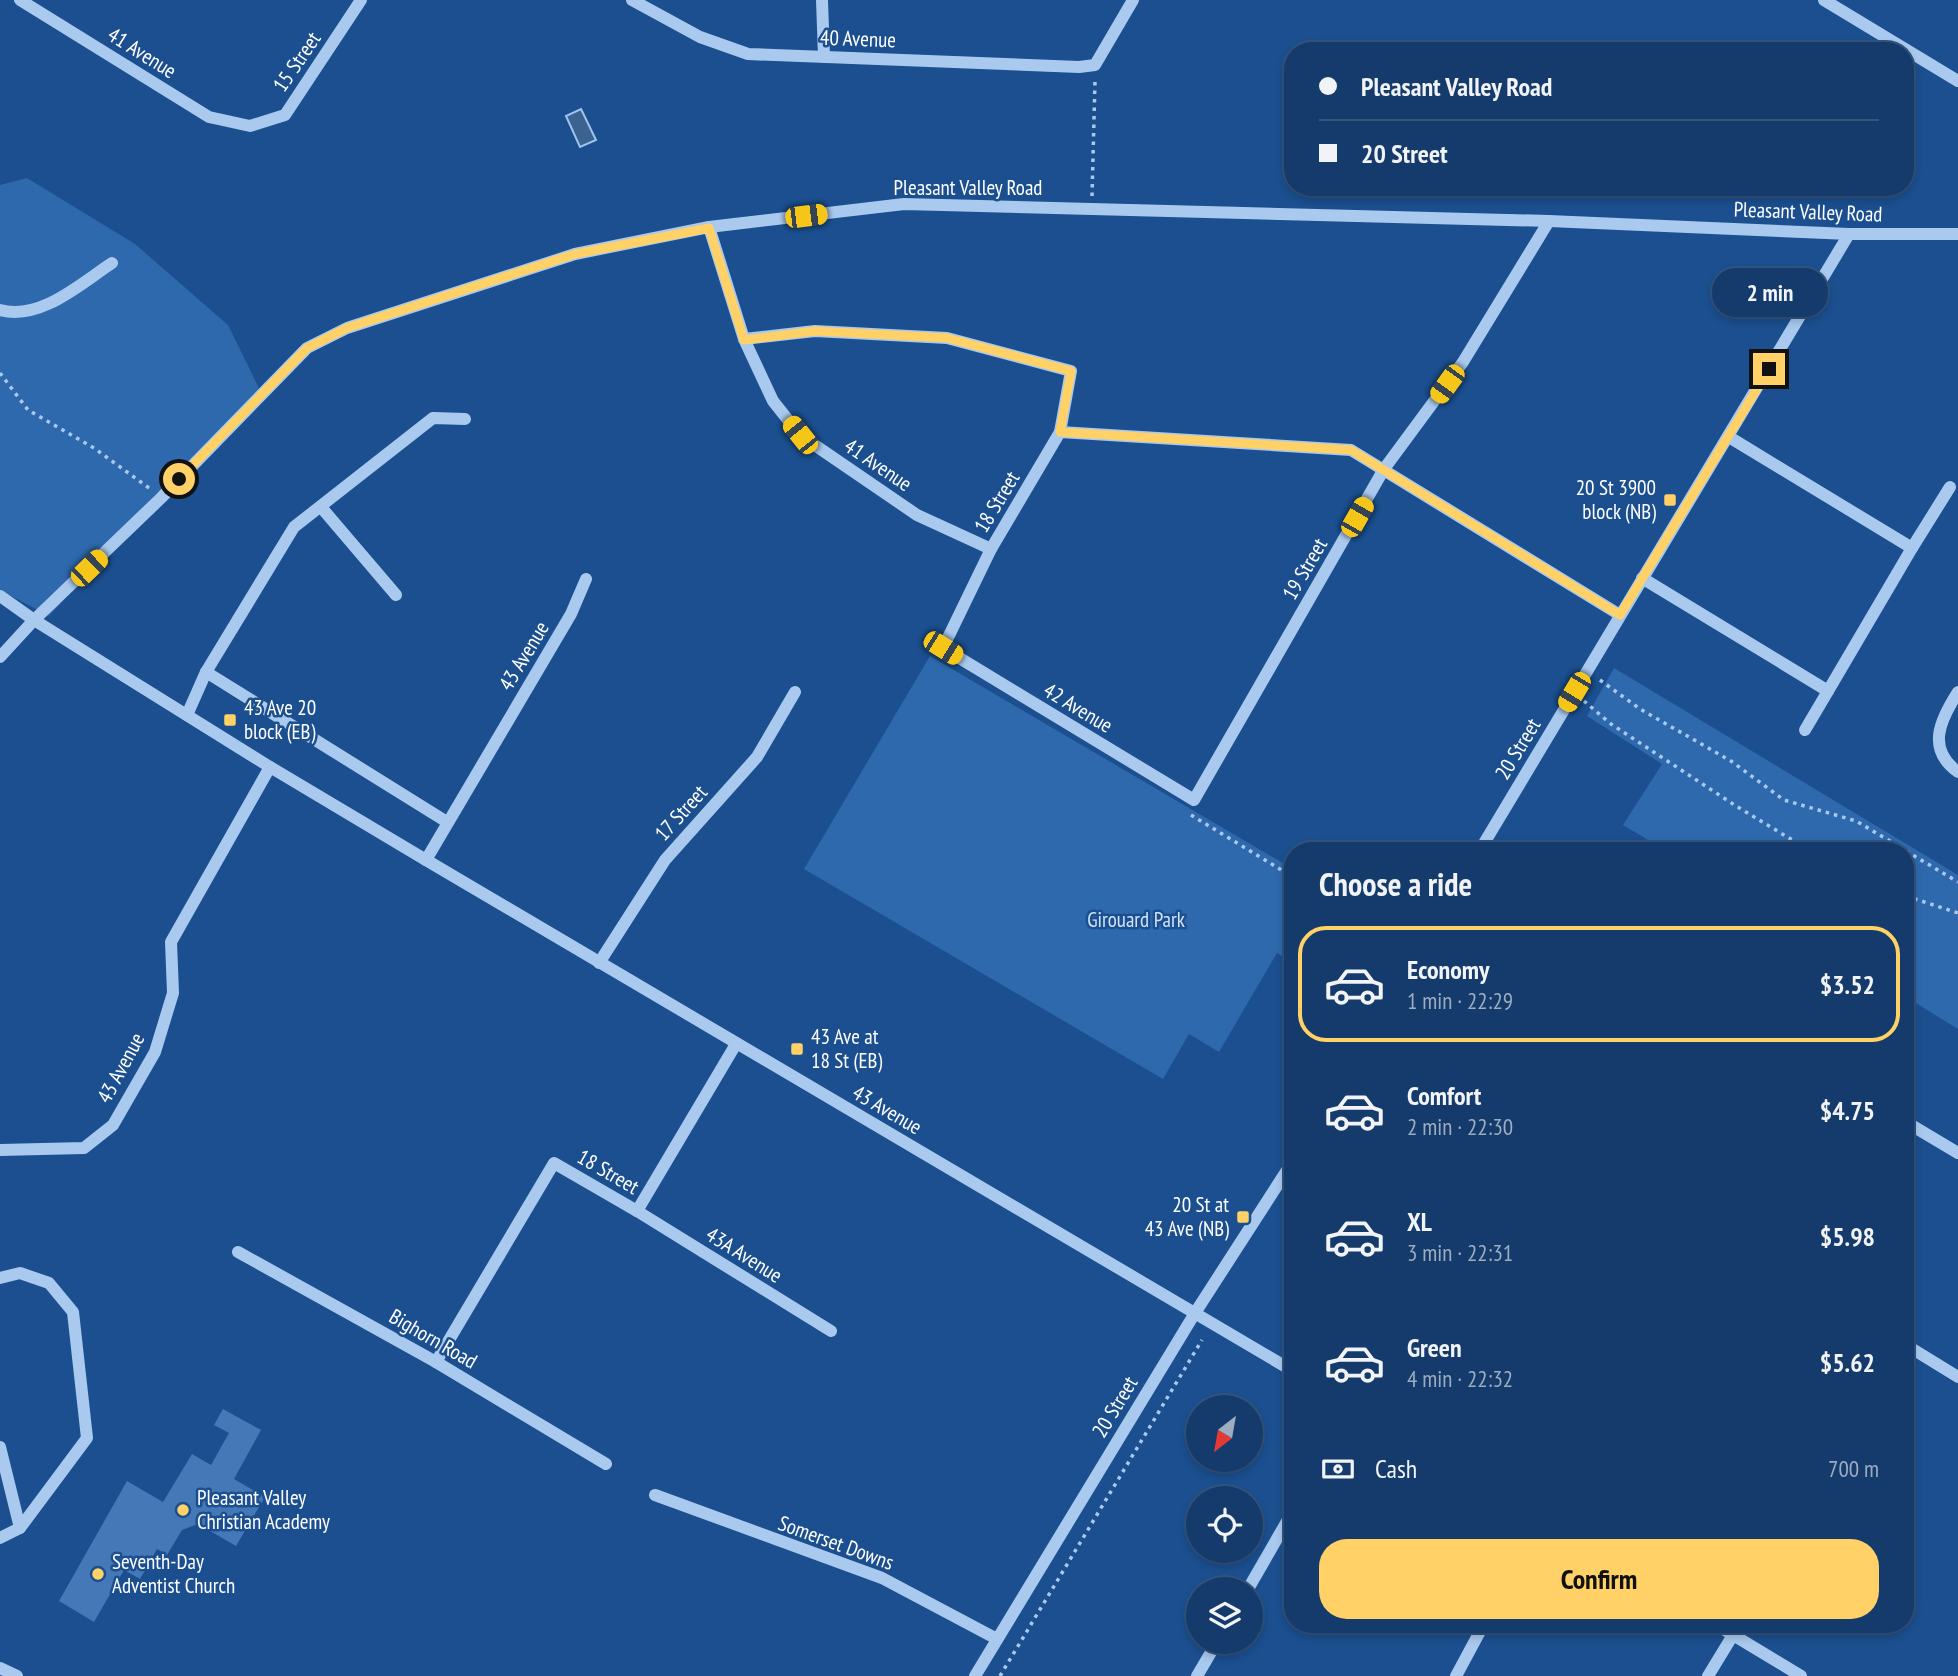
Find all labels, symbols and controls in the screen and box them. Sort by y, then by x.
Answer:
street label: 41 Avenue [103,21,182,84]
street label: 40 Avenue [820,24,896,53]
street label: 15 Street [267,26,327,97]
text: Pleasant Valley Road [1361,70,1552,103]
text: 20 Street [1361,137,1448,170]
street label: Pleasant Valley Road [894,174,1042,201]
street label: Pleasant Valley Road [1733,195,1883,228]
car [784,203,829,229]
callout: 2 min [1711,268,1827,316]
text: 2 min [1747,278,1793,307]
route end [1753,353,1785,385]
car [1427,361,1468,407]
car [779,412,822,458]
street label: 41 Avenue [839,432,917,497]
route start [163,463,195,495]
street label: 18 Street [968,466,1025,537]
place label: 20 St 3900 block (NB) [1576,474,1656,525]
marker: 20 St 3900 block (NB) [1662,492,1678,508]
car [1338,494,1377,540]
street label: 19 Street [1276,533,1333,604]
car [67,546,112,590]
street label: 43 Avenue [492,616,555,695]
car [920,628,967,668]
car [1555,669,1594,715]
street label: 42 Avenue [1039,676,1118,739]
place label: 43 Ave 20 block (EB) [244,694,316,745]
marker: 43 Ave 20 block (EB) [222,712,238,728]
street label: 20 Street [1489,713,1546,784]
street label: 17 Street [649,779,713,846]
text: Choose a ride [1319,863,1472,905]
park label: Girouard Park [1087,906,1185,933]
icon: car [1323,953,1386,1016]
text: Economy [1407,953,1489,986]
text: $3.52 [1820,968,1875,1001]
text: 1 min · 22:29 [1407,986,1513,1015]
place label: 43 Ave at 18 St (EB) [811,1023,882,1074]
street label: 43 Avenue [91,1028,150,1108]
marker: 43 Ave at 18 St (EB) [789,1041,805,1057]
street label: 43 Avenue [848,1079,927,1140]
icon: car [1323,1079,1386,1142]
text: Comfort [1407,1079,1481,1112]
text: $4.75 [1820,1094,1875,1127]
text: 2 min · 22:30 [1407,1112,1513,1141]
street label: 18 Street [573,1143,644,1200]
place label: 20 St at 43 Ave (NB) [1145,1191,1229,1242]
icon: car [1323,1205,1386,1268]
text: XL [1407,1205,1432,1238]
marker: 20 St at 43 Ave (NB) [1235,1209,1251,1225]
text: $5.98 [1820,1220,1875,1253]
street label: 43A Avenue [701,1221,788,1289]
text: 3 min · 22:31 [1407,1238,1513,1267]
street label: Bighorn Road [384,1303,482,1375]
icon: car [1323,1331,1386,1394]
text: Green [1407,1331,1462,1364]
text: $5.62 [1820,1346,1875,1379]
text: 4 min · 22:32 [1407,1364,1513,1393]
street label: 20 Street [1086,1371,1143,1442]
north arrow [1186,1395,1264,1472]
map controls [1186,1395,1263,1654]
icon: cash [1319,1450,1357,1488]
text: Cash [1375,1452,1417,1485]
text: 700 m [1828,1454,1879,1483]
place label: Pleasant Valley Christian Academy [197,1484,330,1535]
button: locate [1186,1486,1263,1563]
marker: Pleasant Valley Christian Academy [175,1502,191,1518]
street label: Somerset Downs [775,1509,898,1576]
button: Confirm [1319,1539,1879,1619]
place label: Seventh-Day Adventist Church [112,1548,235,1599]
marker: Seventh-Day Adventist Church [90,1566,106,1582]
button: layers [1186,1577,1263,1654]

